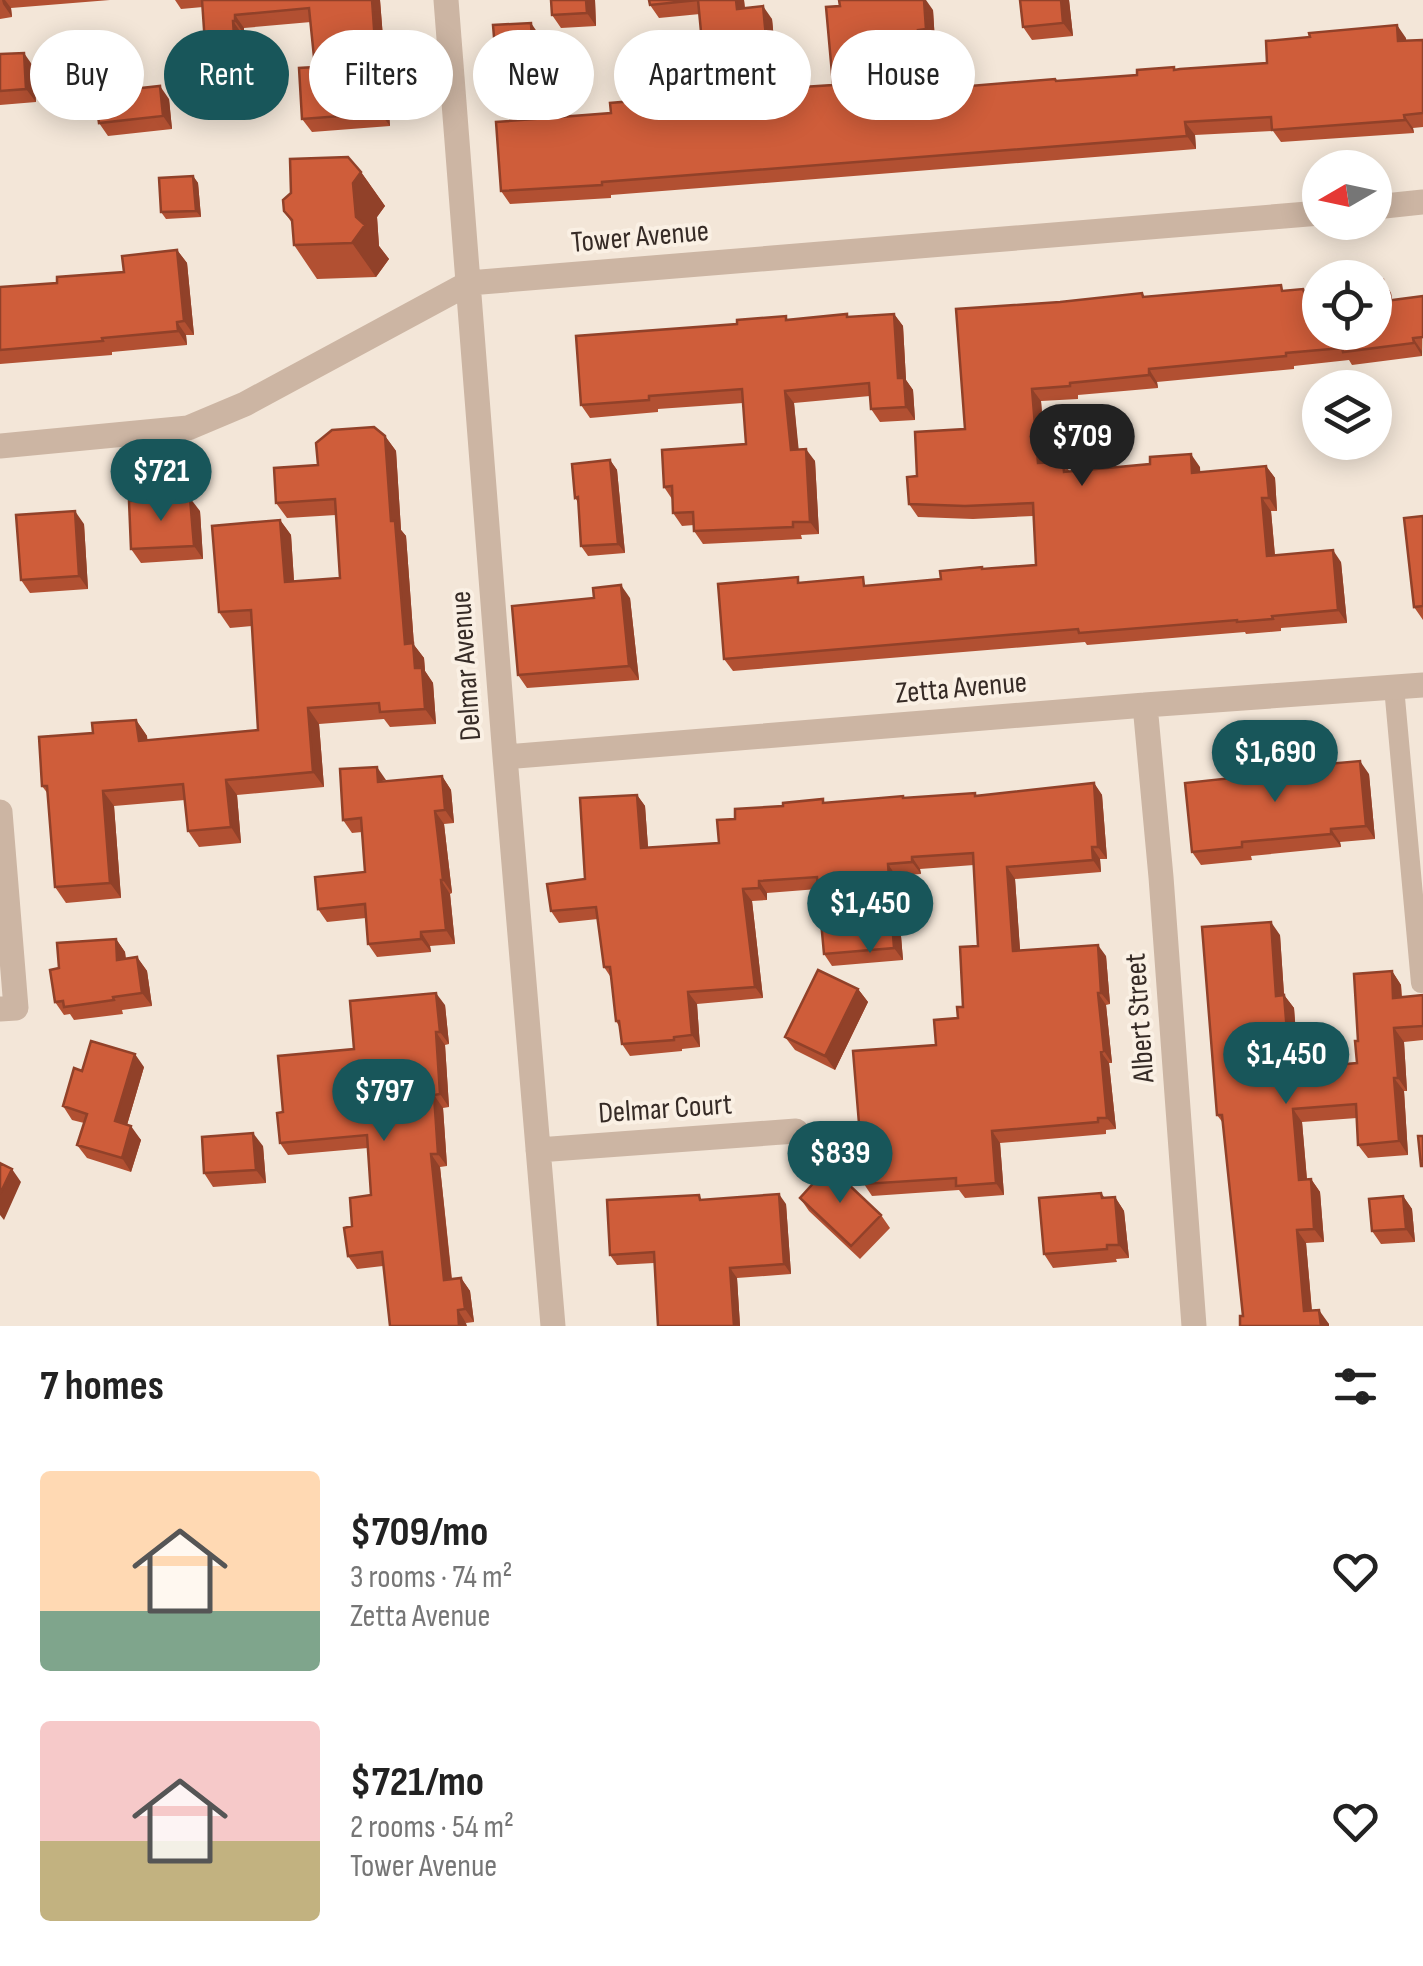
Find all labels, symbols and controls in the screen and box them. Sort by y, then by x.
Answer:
chip: Buy [30,30,144,120]
chip: Rent [164,30,289,120]
chip: Filters [309,30,453,120]
chip: New [473,30,594,120]
chip: Apartment [614,30,811,120]
chip: House [831,30,975,120]
north arrow [1302,150,1392,240]
map controls [1302,150,1392,460]
street label: Tower Avenue [570,213,710,261]
button: locate [1302,260,1392,350]
button: layers [1302,370,1392,460]
pin: $709 [1023,404,1141,489]
text: $709 [1052,417,1112,456]
pin: $721 [102,439,220,524]
text: $721 [133,452,189,491]
street label: Delmar Avenue [443,590,489,742]
street label: Zetta Avenue [894,664,1028,712]
pin: $1,690 [1194,720,1356,805]
text: $1,690 [1234,733,1316,772]
pin: $1,450 [789,871,951,956]
text: $1,450 [829,884,911,923]
street label: Albert Street [1118,952,1163,1085]
pin: $1,450 [1205,1022,1367,1107]
text: $1,450 [1245,1035,1327,1074]
pin: $797 [325,1059,443,1144]
text: $797 [354,1072,414,1111]
street label: Delmar Court [597,1086,733,1132]
pin: $839 [781,1121,899,1206]
text: $839 [810,1134,870,1173]
icon: filters [1328,1359,1383,1414]
text: 7 homes [40,1361,164,1412]
text: $709/mo [350,1507,488,1558]
icon: home [120,1511,240,1631]
icon: heart [1328,1544,1383,1599]
text: 3 rooms · 74 m² [350,1558,512,1597]
text: Zetta Avenue [350,1597,490,1636]
text: $721/mo [350,1757,484,1808]
icon: home [120,1761,240,1881]
icon: heart [1328,1794,1383,1849]
text: 2 rooms · 54 m² [350,1808,514,1847]
text: Tower Avenue [350,1847,497,1886]

